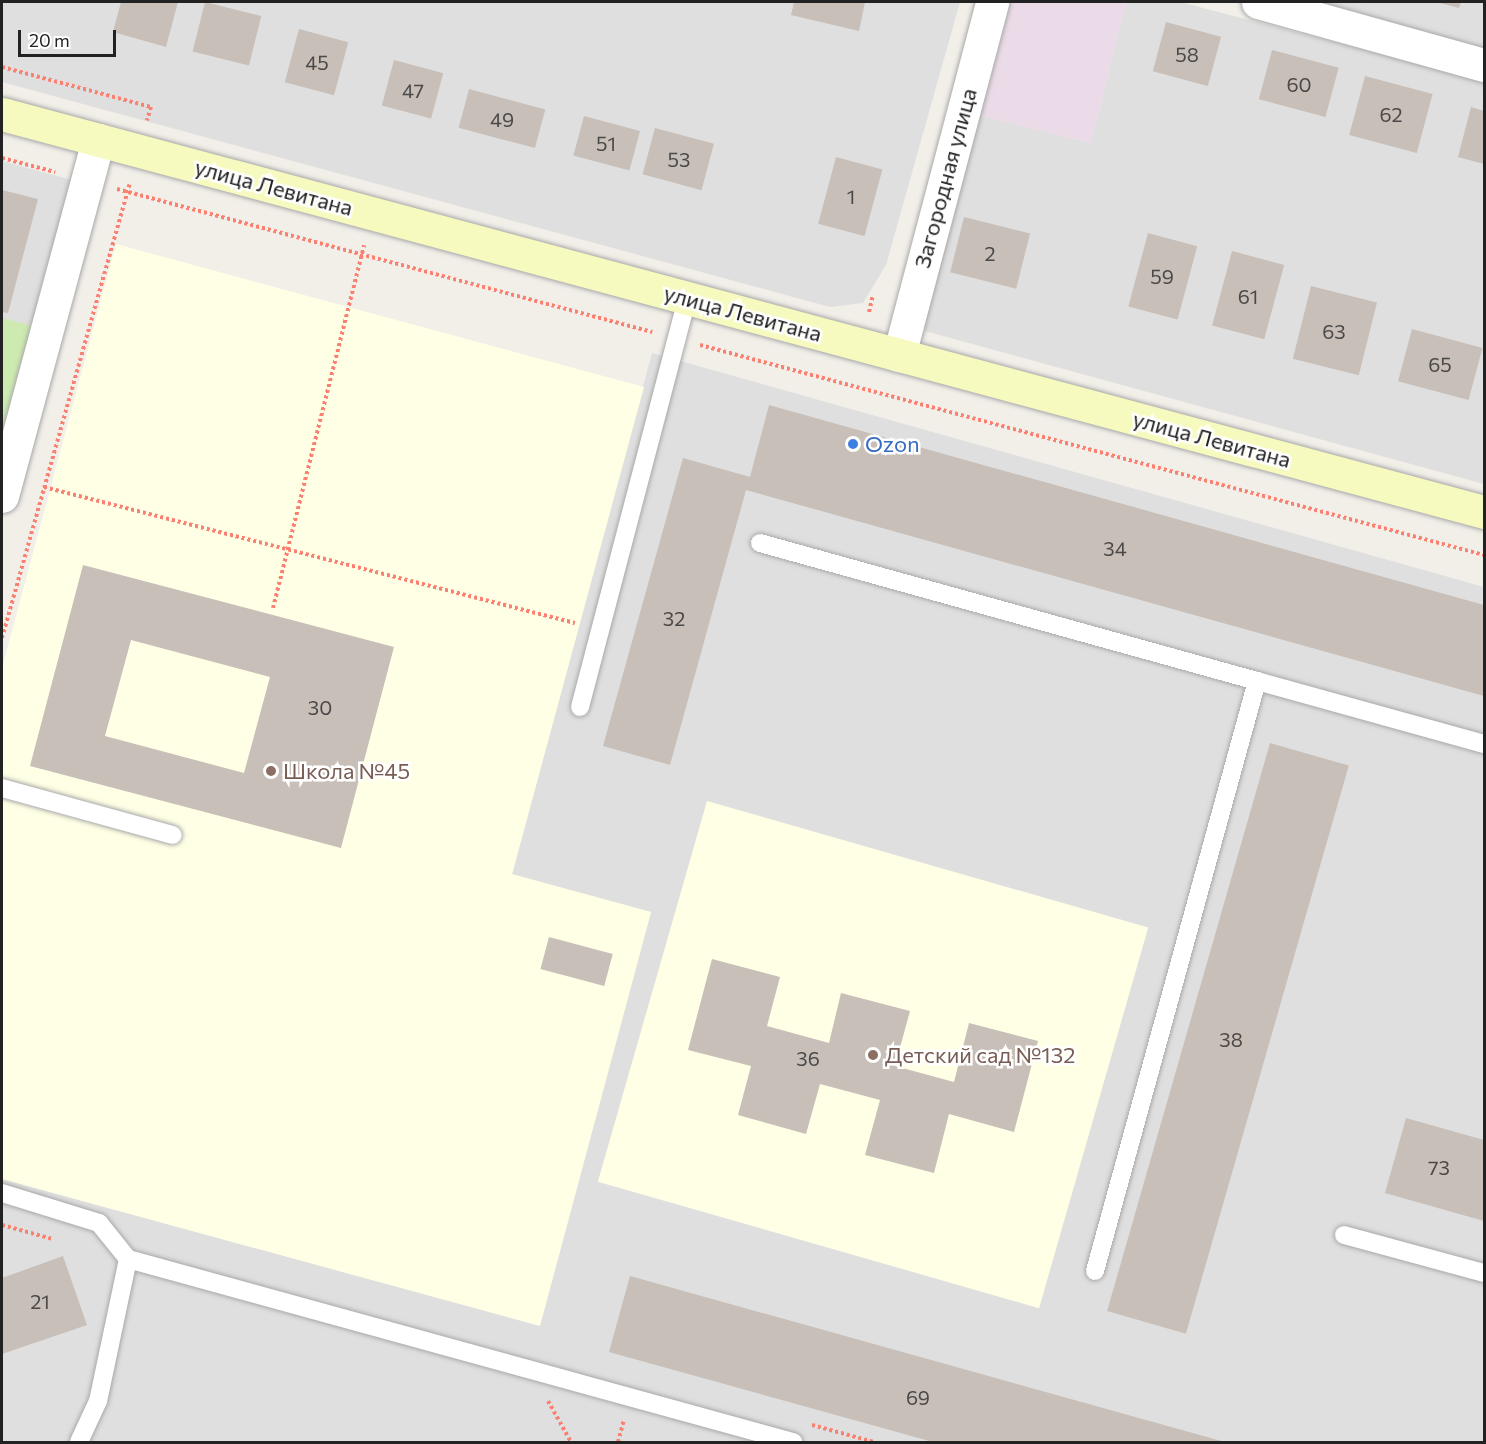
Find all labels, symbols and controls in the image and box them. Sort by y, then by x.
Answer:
scale bar [21,18,118,56]
text: 20 m [29,29,70,51]
house number: 58 [1175,42,1199,66]
house number: 45 [305,50,329,74]
house number: 60 [1286,72,1312,96]
house number: 47 [402,78,424,102]
street label: Загородная улица [908,85,982,271]
house number: 62 [1379,102,1403,126]
house number: 49 [490,107,514,131]
house number: 51 [596,131,616,155]
house number: 53 [668,147,690,171]
street label: улица Левитана [192,153,356,221]
house number: 1 [847,184,855,208]
house number: 2 [984,241,996,265]
house number: 59 [1150,264,1174,288]
street label: улица Левитана [661,279,825,347]
house number: 61 [1238,284,1258,308]
house number: 63 [1322,319,1346,343]
house number: 65 [1428,352,1452,376]
street label: улица Левитана [1130,405,1294,473]
place label: Ozon [865,431,920,457]
marker: Ozon [846,437,860,451]
house number: 34 [1103,536,1127,560]
house number: 32 [663,606,685,630]
house number: 30 [308,695,332,719]
place label: Школа №45 [283,758,410,784]
marker: Школа №45 [264,764,278,778]
house number: 38 [1219,1027,1243,1051]
place label: Детский сад №132 [885,1042,1075,1068]
house number: 36 [796,1046,820,1070]
marker: Детский сад №132 [866,1048,880,1062]
house number: 73 [1428,1155,1450,1179]
house number: 21 [30,1289,50,1313]
house number: 69 [906,1385,930,1409]

